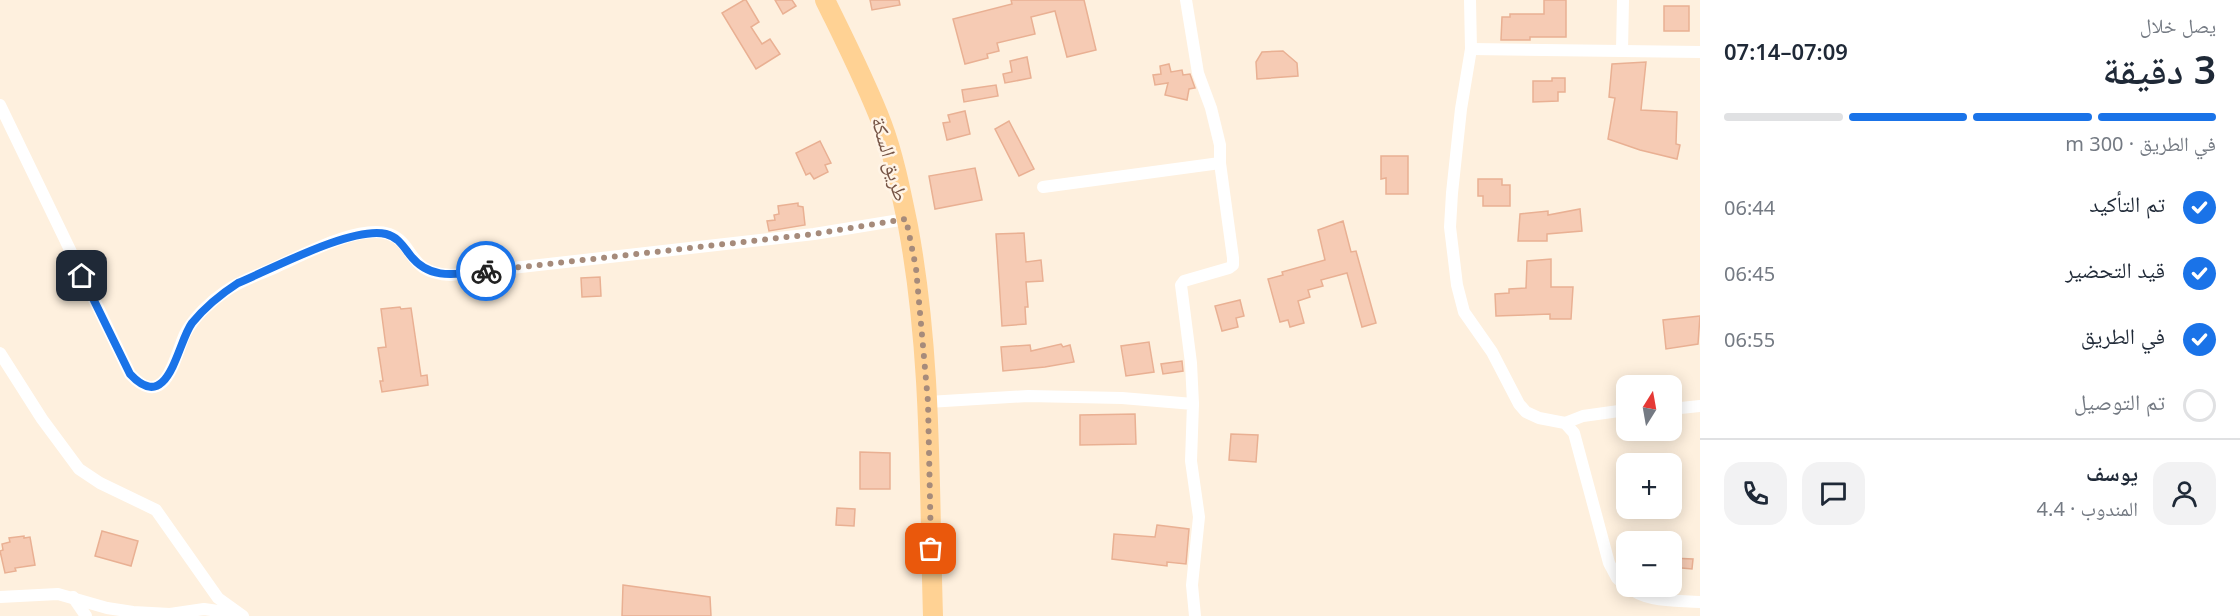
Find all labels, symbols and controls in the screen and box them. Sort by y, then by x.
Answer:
text: يصل خلال [2140,12,2216,39]
text: 07:09–07:14 [1724,36,1848,66]
text: 3 دقيقة [2103,42,2216,95]
street label: طريق السكة [866,113,915,204]
text: في الطريق · 300 m [2065,130,2216,157]
text: تم التأكيد [2089,188,2165,218]
icon: check [2183,191,2216,224]
text: 06:44 [1724,194,1775,221]
courier [456,241,516,301]
pin [56,250,107,301]
text: قيد التحضير [2065,254,2165,284]
icon: bike [470,255,503,288]
icon: check [2183,257,2216,290]
icon: home [65,259,98,292]
text: 06:45 [1724,260,1775,287]
text: في الطريق [2081,320,2165,350]
icon: check [2183,323,2216,356]
text: 06:55 [1724,326,1775,353]
north arrow [1616,375,1682,441]
map controls [1616,375,1682,597]
text: تم التوصيل [2074,386,2165,416]
button: + [1616,453,1682,519]
text: يوسف [2086,457,2138,487]
button: phone [1724,462,1787,525]
button: chat [1802,462,1865,525]
button: person [2153,462,2216,525]
text: المندوب · 4.4 [2037,495,2138,522]
pin [905,523,956,574]
button: − [1616,531,1682,597]
icon: bag [914,532,947,565]

